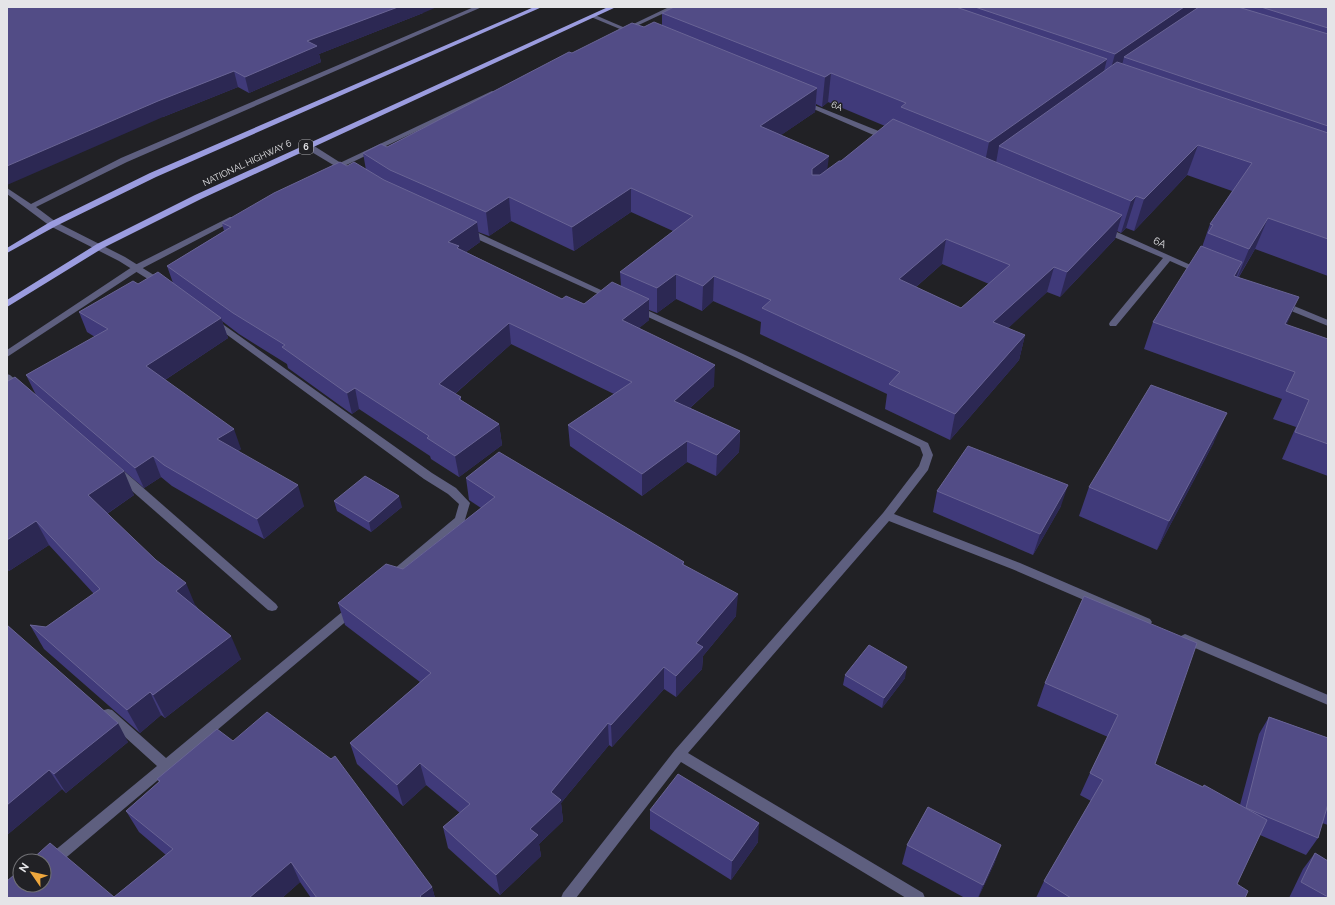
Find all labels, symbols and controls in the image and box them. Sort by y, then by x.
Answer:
street label: 6A [830,99,844,113]
street label: NATIONAL HIGHWAY 6 [201,138,293,188]
road number: 6 [299,140,313,154]
street label: 6A [1152,235,1168,250]
north arrow [12,853,52,893]
text: N [16,861,32,875]

